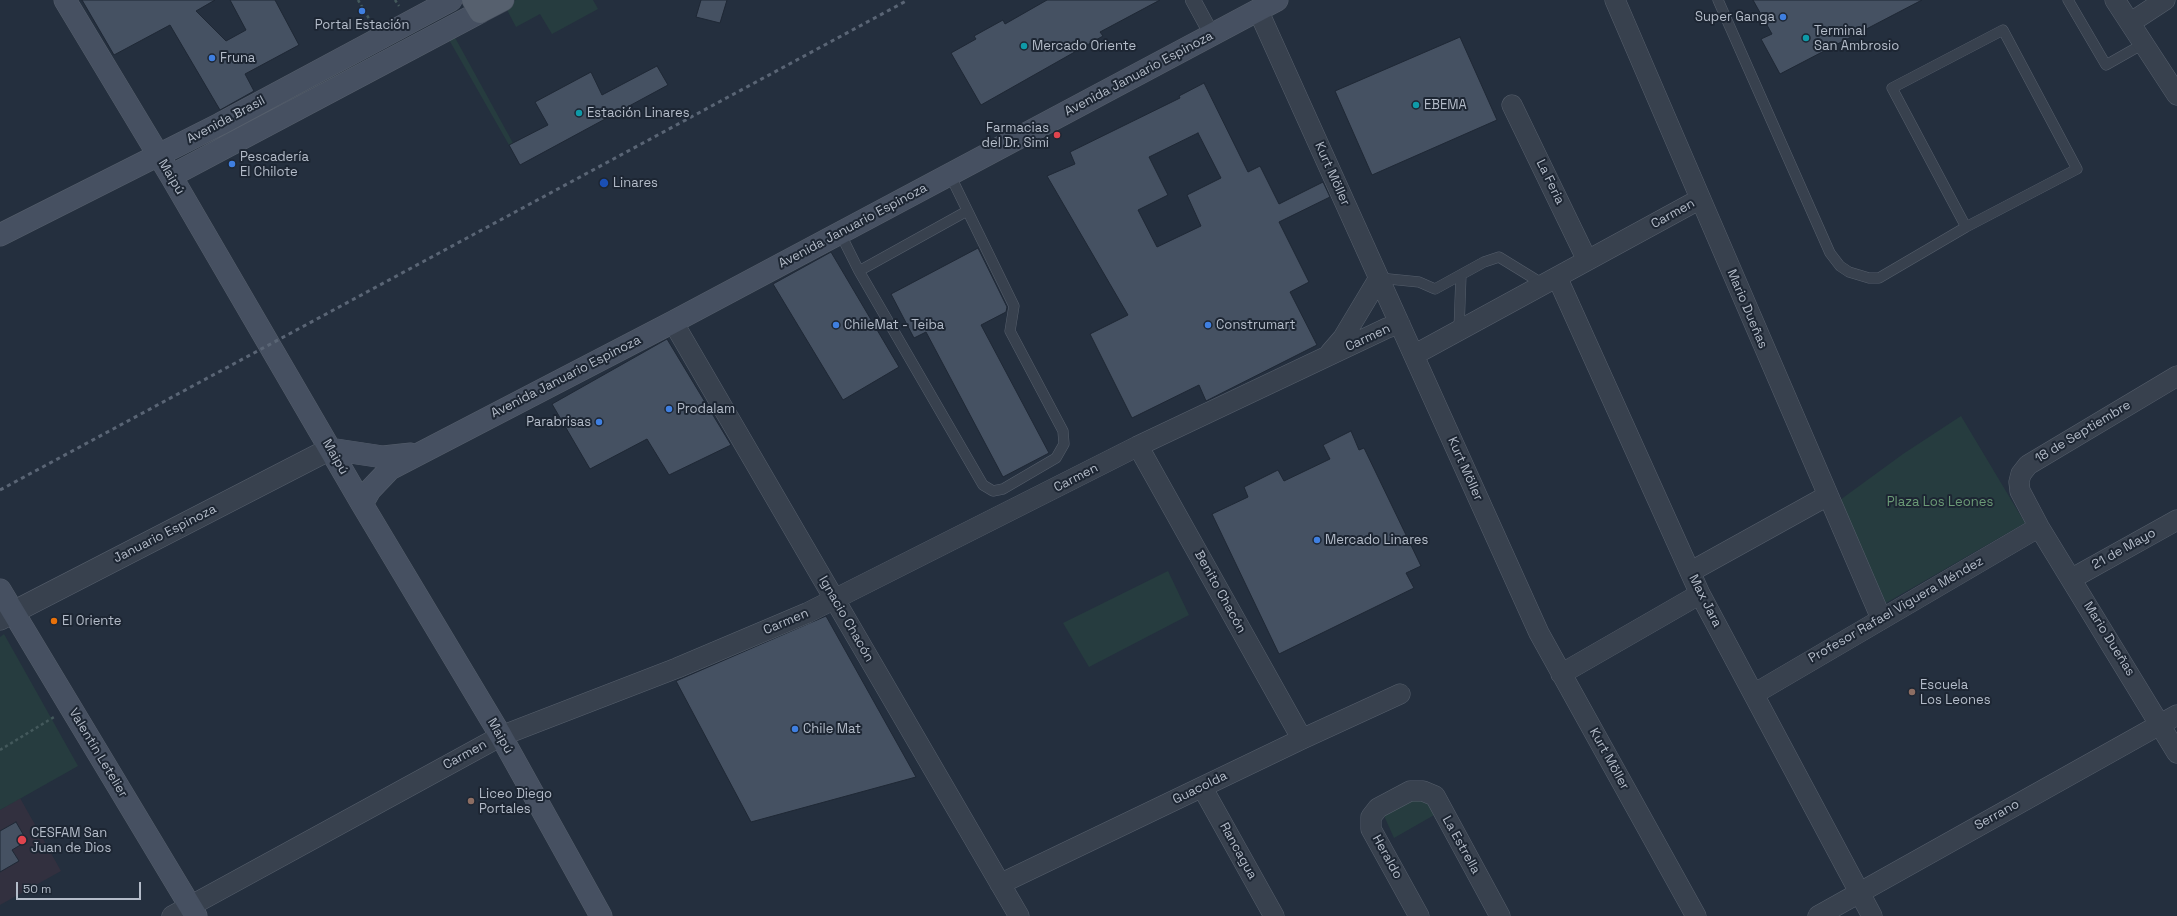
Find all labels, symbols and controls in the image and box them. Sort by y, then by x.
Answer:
marker: Portal Estación [357,6,367,16]
place label: Super Ganga [1695,9,1775,25]
marker: Super Ganga [1778,12,1788,22]
place label: Portal Estación [315,17,409,33]
place label: Terminal San Ambrosio [1814,23,1899,54]
street label: Avenida Januario Espinoza [1062,28,1216,120]
marker: Terminal San Ambrosio [1801,33,1811,43]
place label: Mercado Oriente [1032,38,1136,54]
marker: Mercado Oriente [1019,41,1029,51]
place label: Fruna [220,50,255,66]
marker: Fruna [207,53,217,63]
street label: Avenida Brasil [184,93,268,147]
place label: EBEMA [1424,97,1467,113]
marker: EBEMA [1411,100,1421,110]
place label: Estación Linares [587,105,690,121]
marker: Estación Linares [574,108,584,118]
place label: Farmacias del Dr. Simi [982,120,1049,151]
marker: Farmacias del Dr. Simi [1052,130,1062,140]
street label: Kurt Möller [1311,140,1353,208]
place label: Pescadería El Chilote [240,149,309,180]
street label: Maipú [154,157,188,197]
street label: La Feria [1532,157,1568,207]
marker: Pescadería El Chilote [227,159,237,169]
place label: Linares [613,175,658,191]
marker: Linares [598,177,610,189]
street label: Avenida Januario Espinoza [776,180,930,272]
street label: Carmen [1648,196,1698,232]
street label: Mario Dueñas [1723,267,1771,351]
place label: ChileMat - Teiba [844,317,944,333]
place label: Construmart [1216,317,1295,333]
marker: ChileMat - Teiba [831,320,841,330]
marker: Construmart [1203,320,1213,330]
street label: Carmen [1343,321,1393,355]
street label: Avenida Januario Espinoza [488,332,644,422]
street label: 18 de Septiembre [2032,397,2134,467]
place label: Prodalam [677,401,735,417]
marker: Prodalam [664,404,674,414]
place label: Parabrisas [526,414,591,430]
marker: Parabrisas [594,417,604,427]
street label: Kurt Möller [1444,435,1486,503]
street label: Maipú [319,437,351,477]
street label: Carmen [1051,460,1101,496]
park label: Plaza Los Leones [1887,494,1993,510]
street label: Januario Espinoza [111,501,219,567]
street label: 21 de Mayo [2089,525,2159,573]
place label: Mercado Linares [1325,532,1428,548]
marker: Mercado Linares [1312,535,1322,545]
street label: Benito Chacón [1191,548,1249,636]
street label: Profesor Rafael Viguera Méndez [1806,553,1986,667]
street label: Max Jara [1685,572,1725,630]
street label: Ignacio Chacón [815,573,877,665]
street label: Mario Dueñas [2080,599,2138,679]
street label: Carmen [761,606,811,638]
place label: El Oriente [62,613,122,629]
marker: El Oriente [49,616,59,626]
place label: Escuela Los Leones [1920,677,1991,708]
marker: Escuela Los Leones [1907,687,1917,697]
street label: Valentín Letelier [65,706,131,800]
street label: Maipú [484,716,516,756]
place label: Chile Mat [803,721,861,737]
marker: Chile Mat [790,724,800,734]
street label: Kurt Möller [1586,725,1632,793]
street label: Carmen [440,737,490,773]
street label: Guacolda [1170,768,1230,808]
place label: Liceo Diego Portales [479,786,552,817]
marker: Liceo Diego Portales [466,796,476,806]
street label: Serrano [1972,796,2022,834]
street label: La Estrella [1439,813,1483,877]
street label: Rancagua [1216,820,1260,882]
place label: CESFAM San Juan de Dios [31,825,111,856]
street label: Heraldo [1369,832,1405,882]
marker: CESFAM San Juan de Dios [16,834,28,846]
scale bar [18,874,143,900]
text: 50 m [23,881,51,897]

